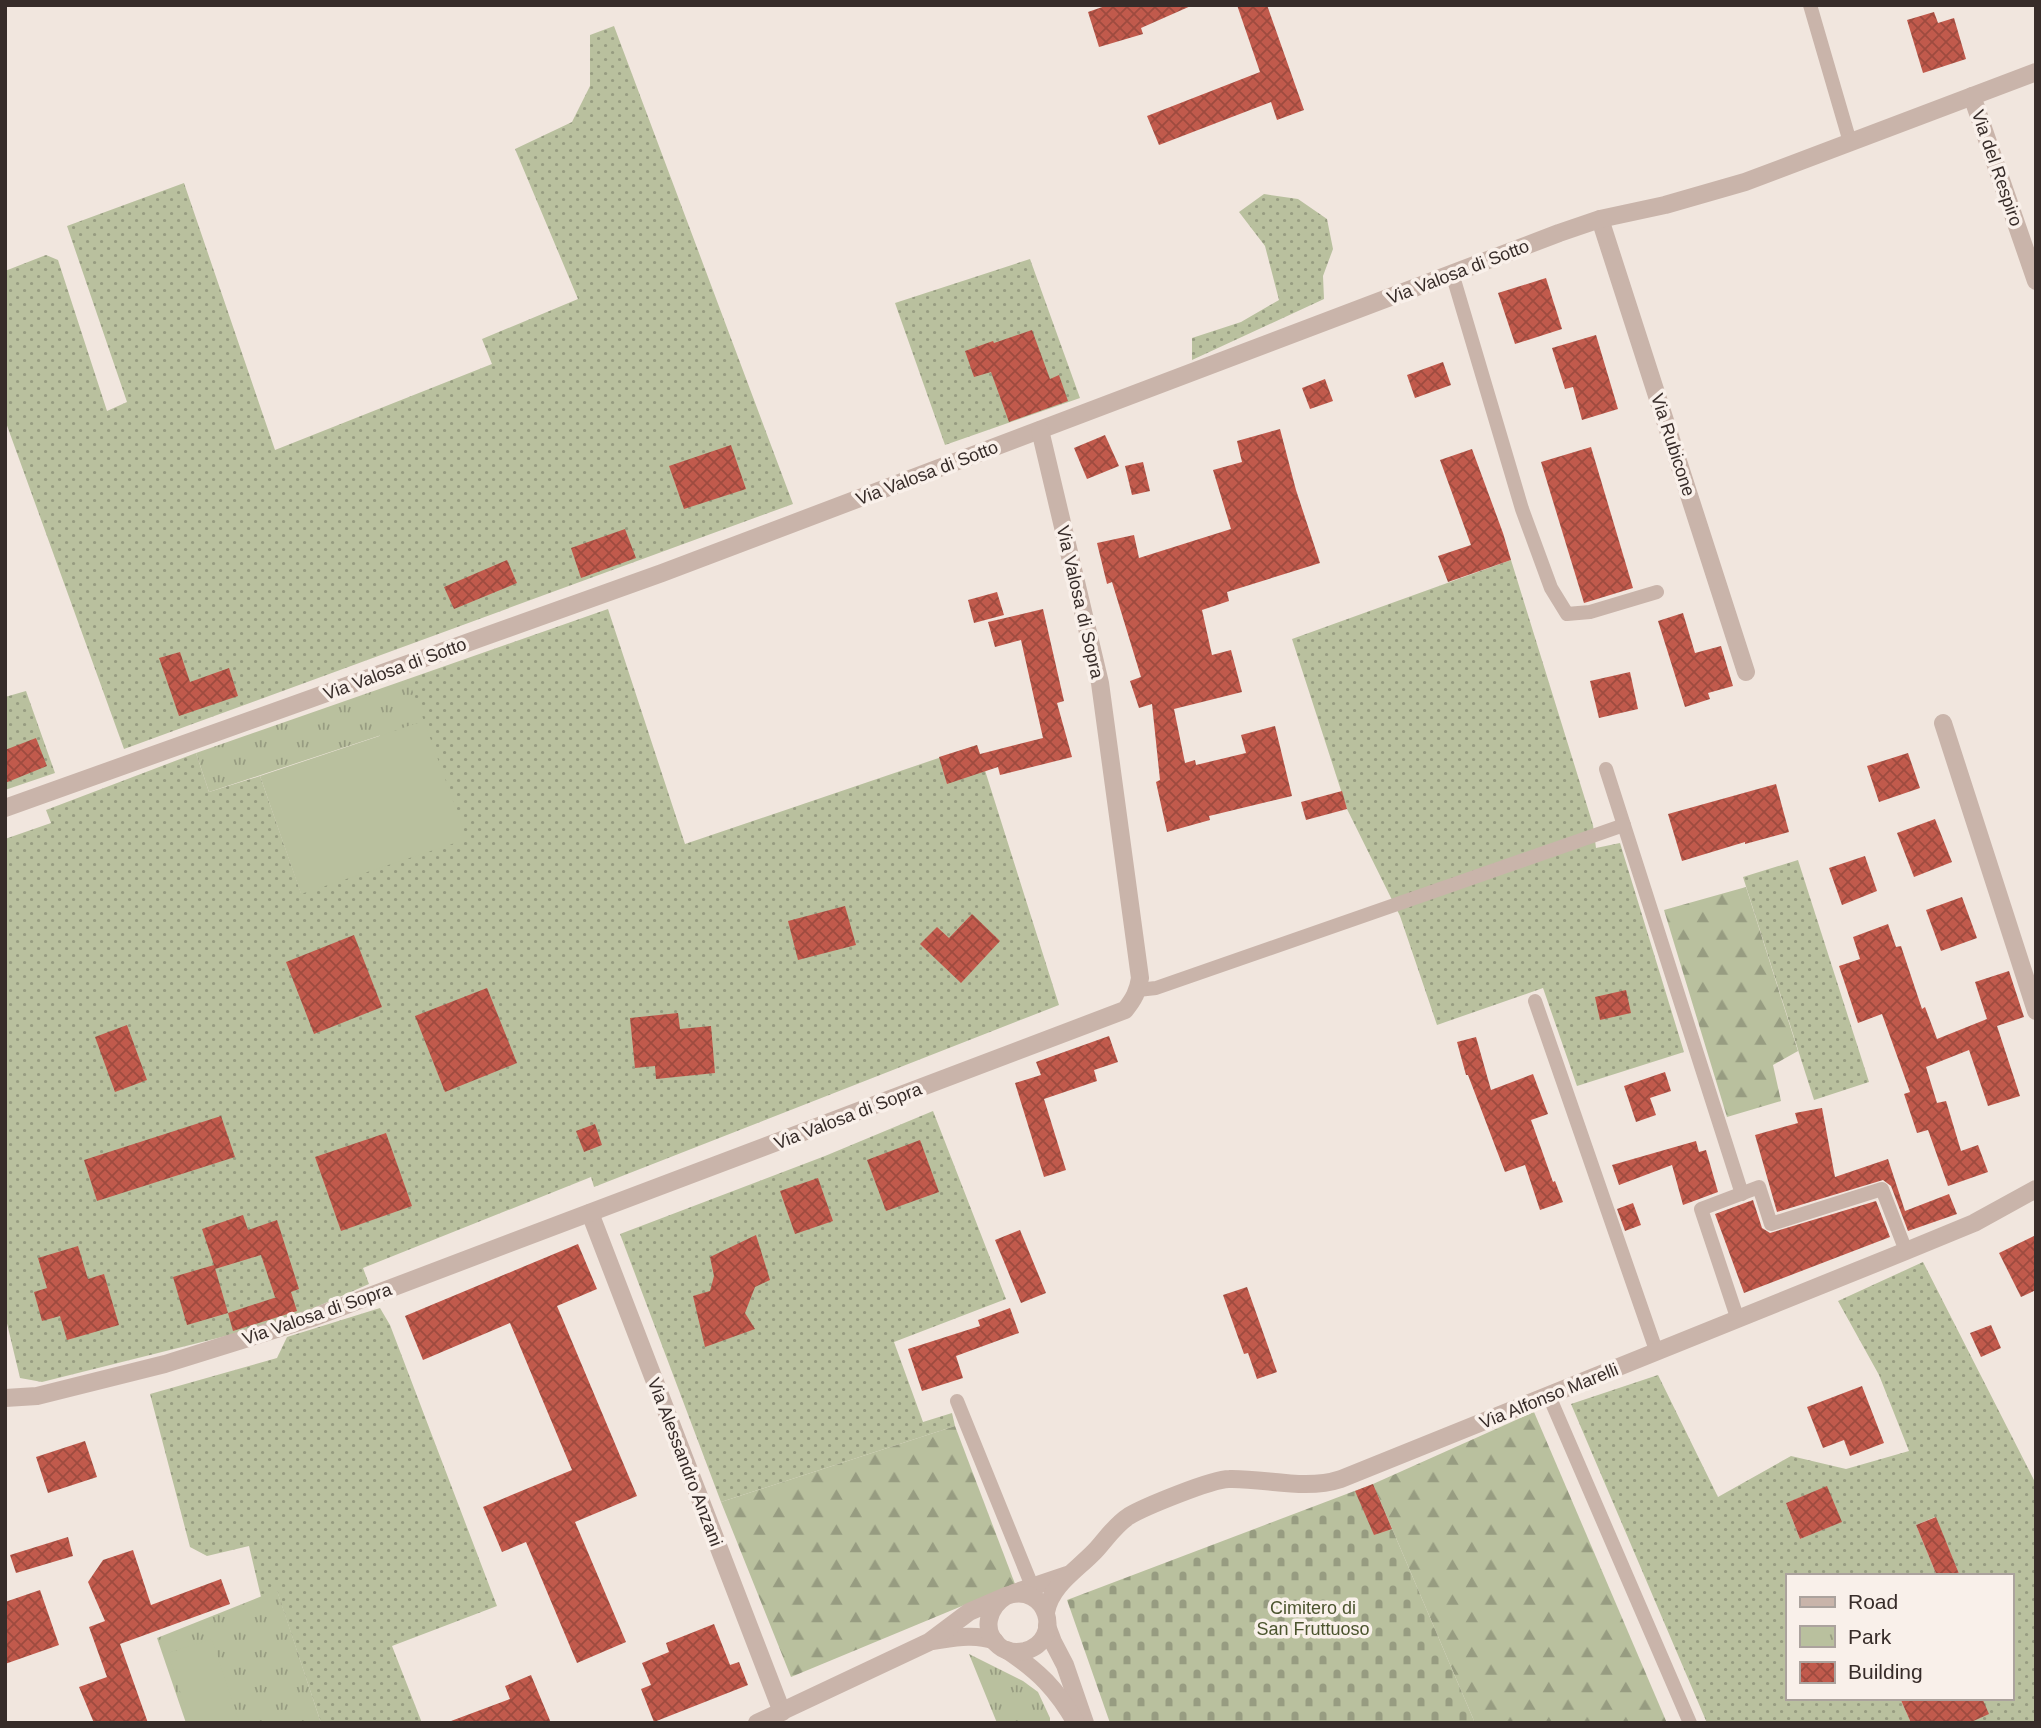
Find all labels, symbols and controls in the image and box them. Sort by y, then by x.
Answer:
street label: Via del Respiro [1968,107,2026,229]
street label: Via Valosa di Sotto [1384,236,1532,308]
street label: Via Rubicone [1647,391,1699,499]
street label: Via Valosa di Sotto [853,437,1001,509]
street label: Via Valosa di Sopra [1053,524,1108,681]
street label: Via Valosa di Sotto [321,634,469,704]
street label: Via Valosa di Sopra [771,1078,926,1153]
street label: Via Valosa di Sopra [240,1279,395,1349]
street label: Via Alfonso Marelli [1477,1359,1621,1433]
street label: Via Alessandro Anzani [644,1375,726,1549]
legend [1786,1574,2013,1700]
text: Road [1848,1590,1898,1613]
park label: Cimitero di San Fruttuoso [1256,1598,1370,1639]
text: Park [1848,1625,1892,1648]
text: Building [1848,1660,1923,1683]

